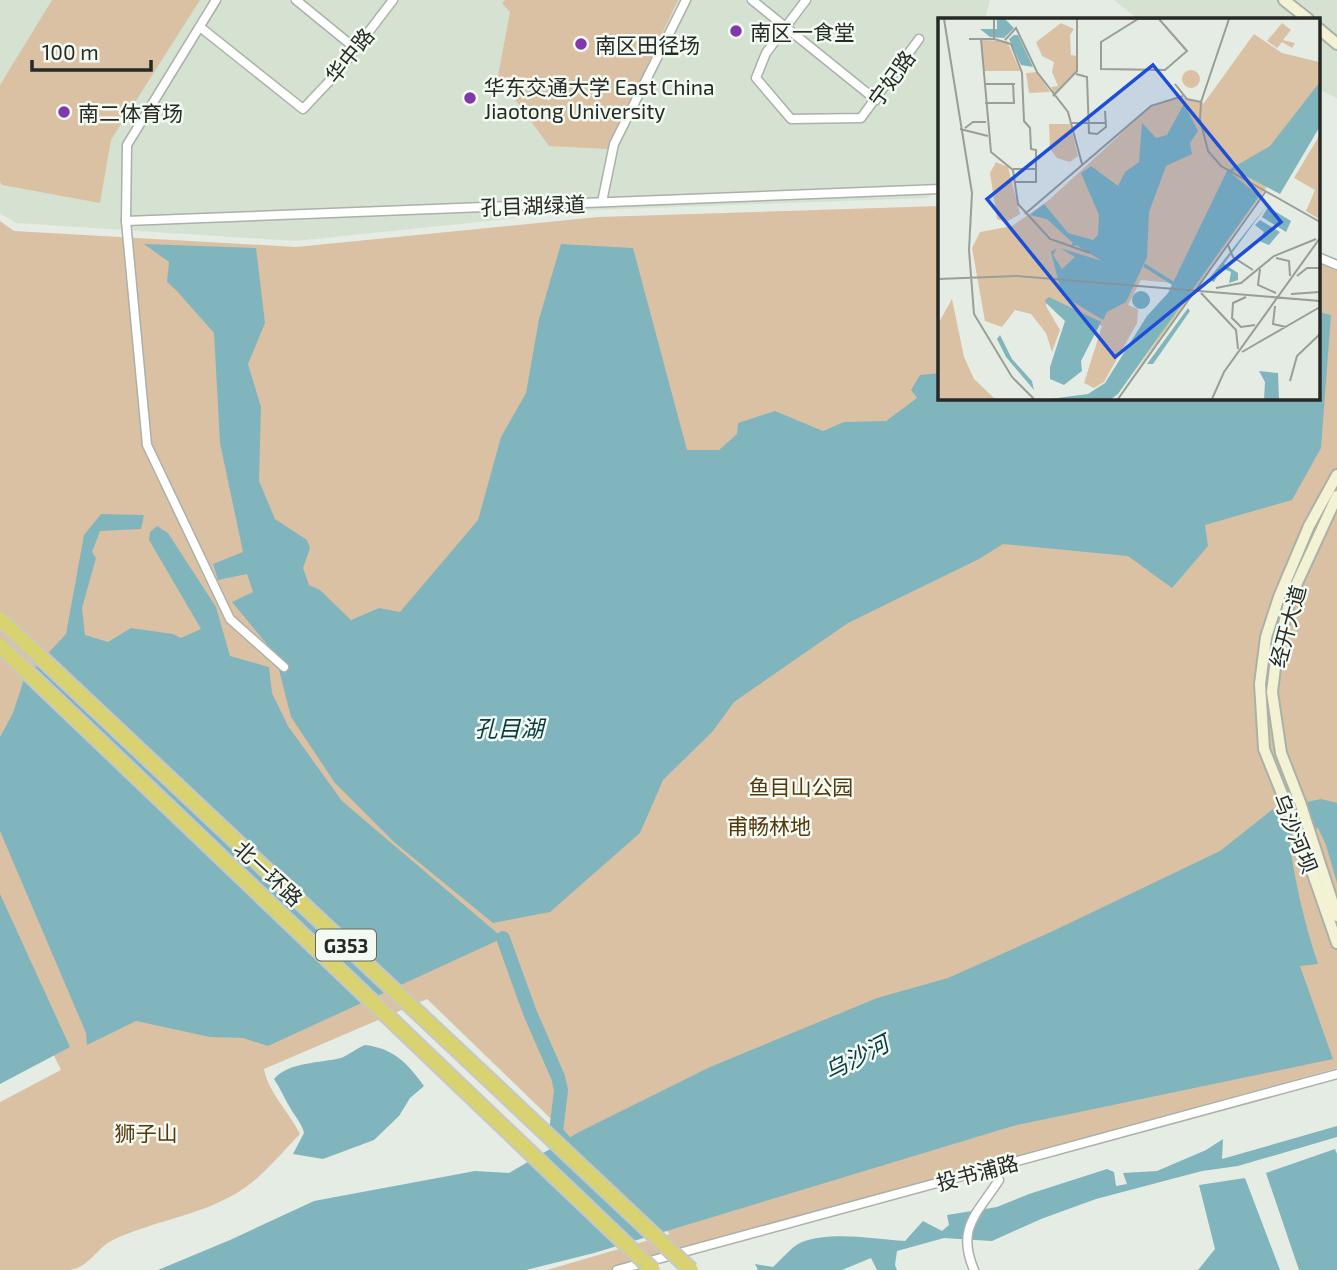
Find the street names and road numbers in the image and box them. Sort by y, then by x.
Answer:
street label: 华中路 [319,23,379,87]
street label: 宁妃路 [862,45,920,111]
street label: 孔目湖绿道 [480,191,586,219]
street label: 经开大道 [1264,582,1310,670]
street label: 乌沙河坝 [1269,789,1323,877]
street label: 北一环路 [230,835,308,911]
road number: G353 [316,930,376,960]
street label: 投书浦路 [933,1149,1021,1195]

